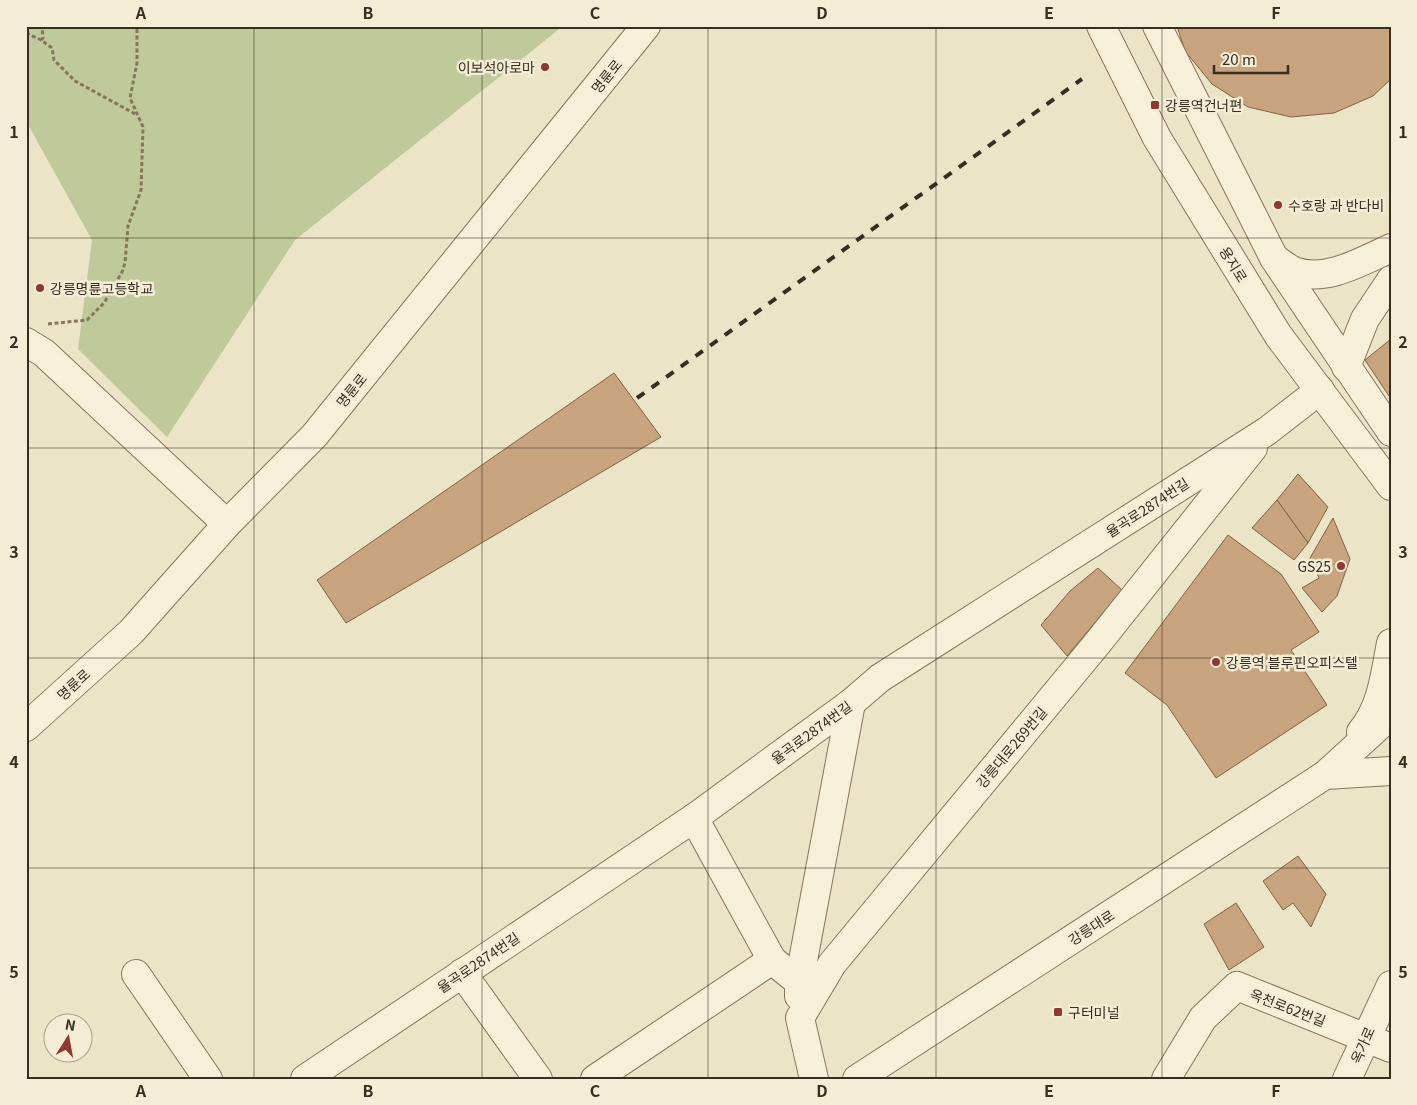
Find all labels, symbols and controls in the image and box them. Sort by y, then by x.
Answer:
text: A [135,0,147,24]
text: B [363,0,374,24]
text: C [590,0,601,24]
text: D [816,0,828,24]
text: E [1044,0,1054,24]
text: F [1271,0,1281,24]
scale bar [1214,42,1288,74]
text: 20 m [1222,48,1256,69]
street label: 명륜로 [586,55,626,97]
place label: 이보석아로마 [458,57,535,77]
marker: 이보석아로마 [539,61,551,73]
place label: 강릉역건너편 [1165,95,1242,115]
marker: 강릉역건너편 [1149,99,1161,111]
text: 1 [9,119,19,143]
text: 1 [1398,119,1408,143]
place label: 수호랑 과 반다비 [1288,195,1384,215]
marker: 수호랑 과 반다비 [1272,199,1284,211]
street label: 용지로 [1215,242,1253,286]
place label: 강릉명륜고등학교 [50,278,153,298]
marker: 강릉명륜고등학교 [34,282,46,294]
text: 2 [9,329,19,353]
text: 2 [1398,329,1408,353]
street label: 명륜로 [331,369,371,411]
street label: 율곡로2874번길 [1102,473,1192,541]
text: 3 [9,539,19,563]
text: 3 [1398,539,1408,563]
place label: GS25 [1297,556,1331,576]
marker: GS25 [1335,560,1347,572]
place label: 강릉역 블루핀오피스텔 [1226,652,1358,672]
marker: 강릉역 블루핀오피스텔 [1210,656,1222,668]
street label: 명륜로 [52,664,94,704]
street label: 율곡로2874번길 [766,696,856,768]
street label: 강릉대로269번길 [971,702,1051,792]
text: 4 [9,749,19,773]
text: 4 [1398,749,1408,773]
street label: 강릉대로 [1064,905,1118,949]
street label: 율곡로2874번길 [433,927,523,997]
text: 5 [9,959,19,983]
text: 5 [1398,959,1408,983]
street label: 옥천로62번길 [1247,983,1329,1031]
place label: 구터미널 [1068,1002,1120,1022]
marker: 구터미널 [1052,1006,1064,1018]
north arrow [42,1012,92,1062]
text: N [64,1013,78,1035]
street label: 옥가로 [1345,1023,1379,1067]
text: A [135,1078,147,1102]
text: B [363,1078,374,1102]
text: C [590,1078,601,1102]
text: D [816,1078,828,1102]
text: E [1044,1078,1054,1102]
text: F [1271,1078,1281,1102]

